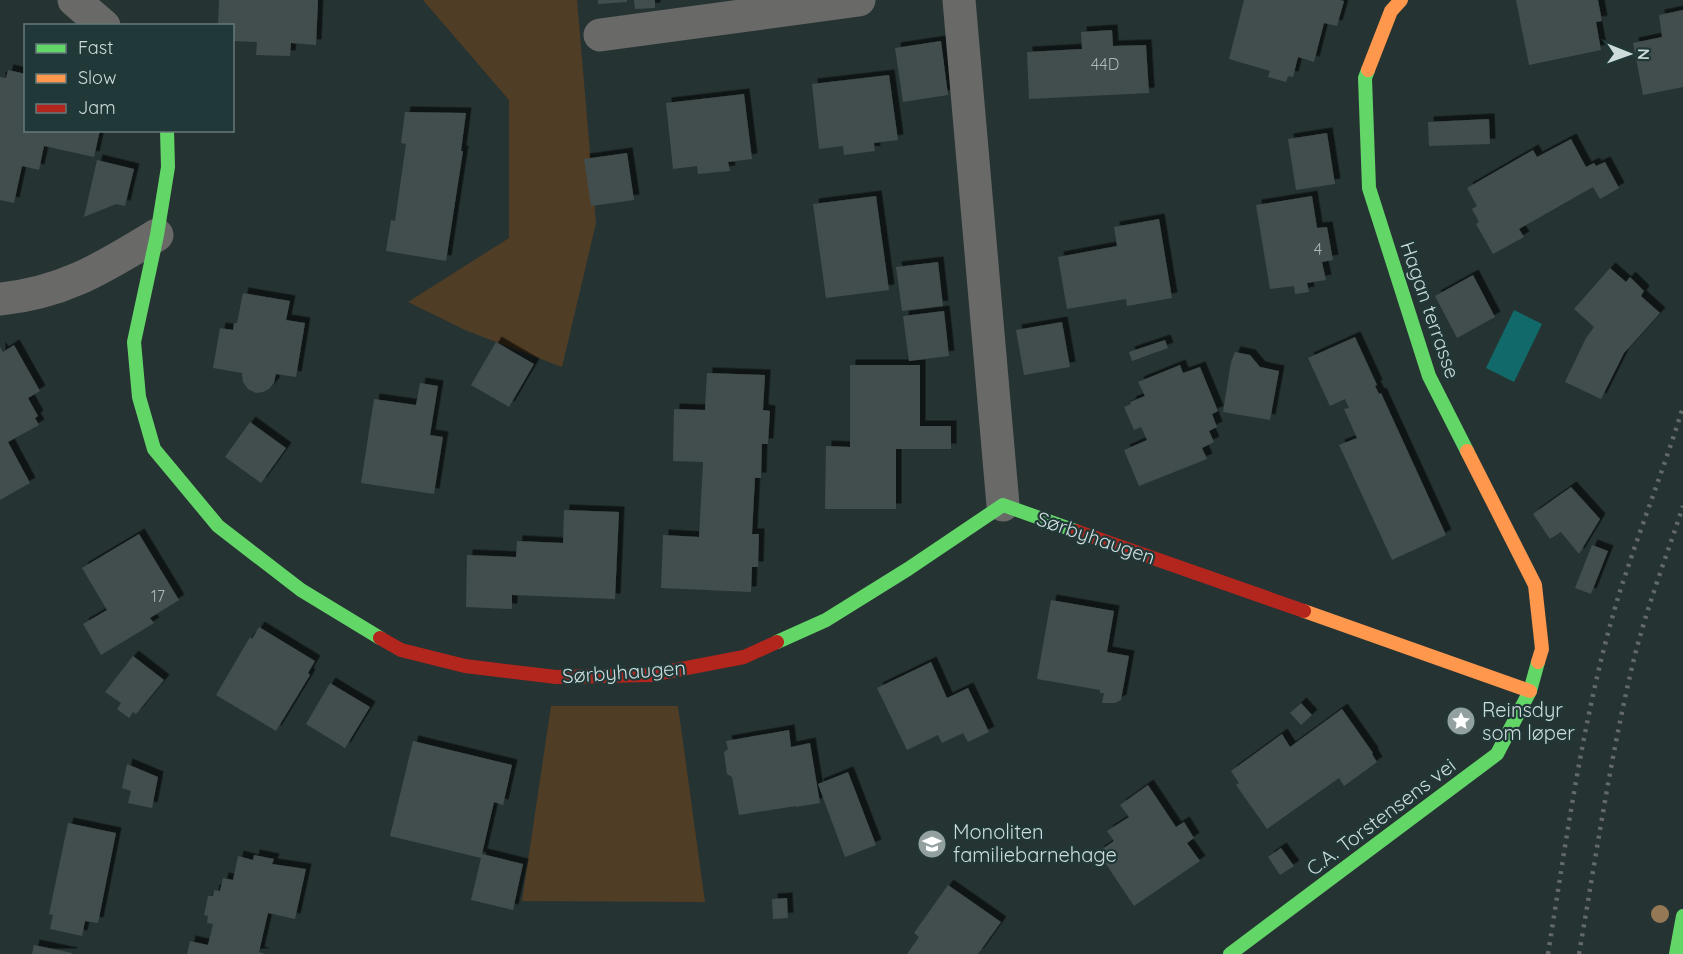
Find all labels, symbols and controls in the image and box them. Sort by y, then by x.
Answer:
legend [24,24,234,132]
north arrow [1599,24,1659,84]
text: Fast [78,36,113,59]
text: N [1634,48,1654,60]
house number: 44D [1091,54,1119,74]
text: Slow [78,66,116,89]
text: Jam [78,96,116,119]
street label: Hagan terrasse [1395,238,1466,382]
house number: 4 [1314,239,1322,259]
street label: Sørbyhaugen [1034,506,1159,570]
house number: 17 [151,586,165,606]
street label: Sørbyhaugen [561,655,687,688]
place label: Reinsdyr som løper [1482,697,1575,745]
place icon: Reinsdyr som løper [1445,705,1477,737]
street label: C.A. Torstensens vei [1301,752,1460,881]
place label: Monoliten familiebarnehage [953,819,1117,867]
school or university icon: Monoliten familiebarnehage [916,828,948,860]

